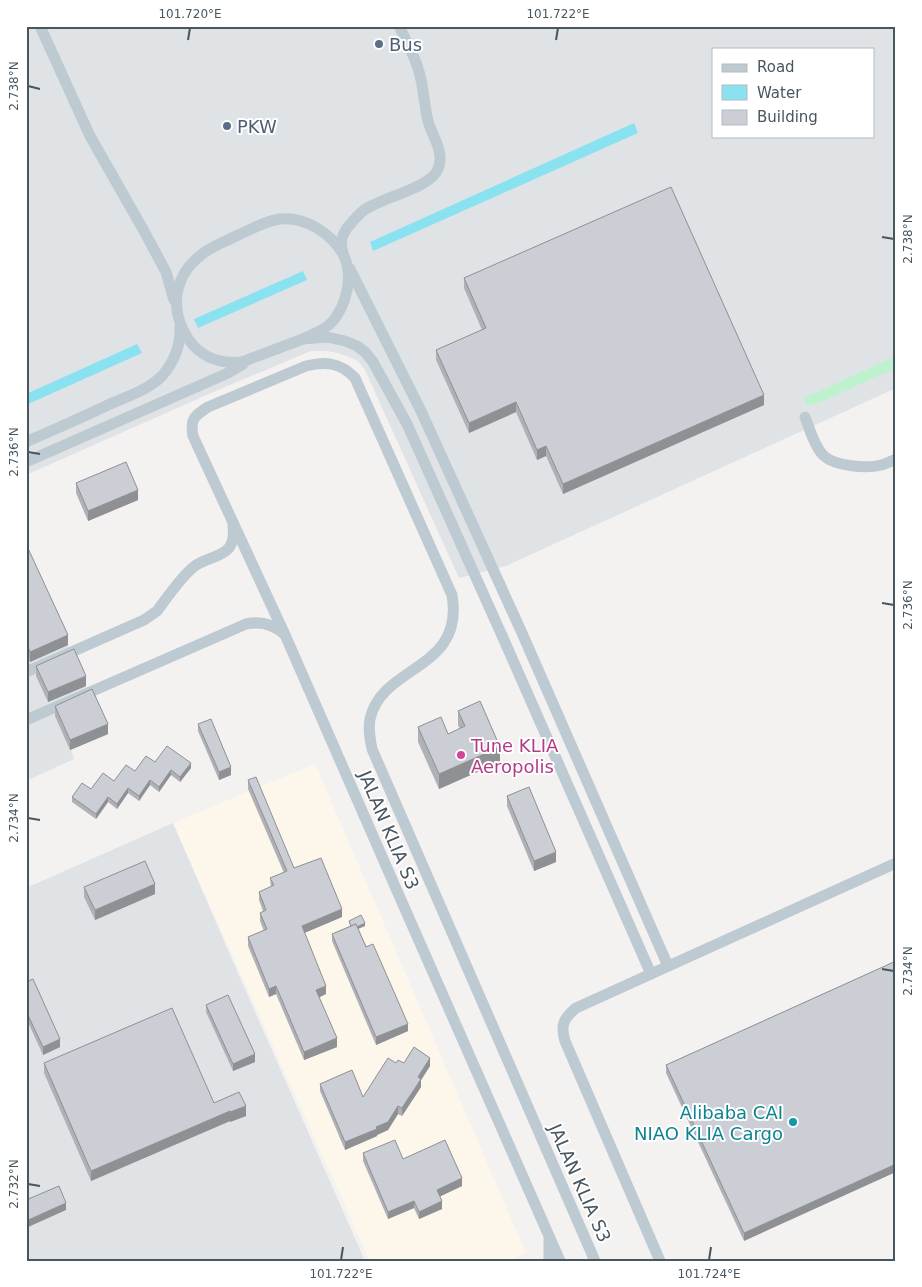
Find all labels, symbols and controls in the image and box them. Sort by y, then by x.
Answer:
text: 101.720°E [158,7,222,21]
text: 101.722°E [526,7,590,21]
place label: Bus [389,34,422,55]
marker: Bus [373,38,385,50]
legend [712,48,874,138]
text: Road [757,58,795,76]
text: 2.738°N [7,61,21,111]
text: Water [757,84,802,102]
text: Building [757,108,818,126]
place label: PKW [237,116,277,137]
marker: PKW [221,120,233,132]
text: 2.738°N [901,214,915,264]
text: 2.736°N [7,427,21,477]
text: 2.736°N [901,580,915,630]
place label: Tune KLIA Aeropolis [470,735,559,777]
marker: Tune KLIA Aeropolis [455,749,467,761]
street label: JALAN KLIA S3 [354,766,424,893]
text: 2.734°N [7,793,21,843]
text: 2.734°N [901,946,915,996]
place label: Alibaba CAI NIAO KLIA Cargo [634,1102,783,1144]
marker: Alibaba CAI NIAO KLIA Cargo [787,1116,799,1128]
street label: JALAN KLIA S3 [544,1120,615,1245]
text: 2.732°N [7,1159,21,1209]
text: 101.722°E [309,1267,373,1281]
text: 101.724°E [677,1267,741,1281]

